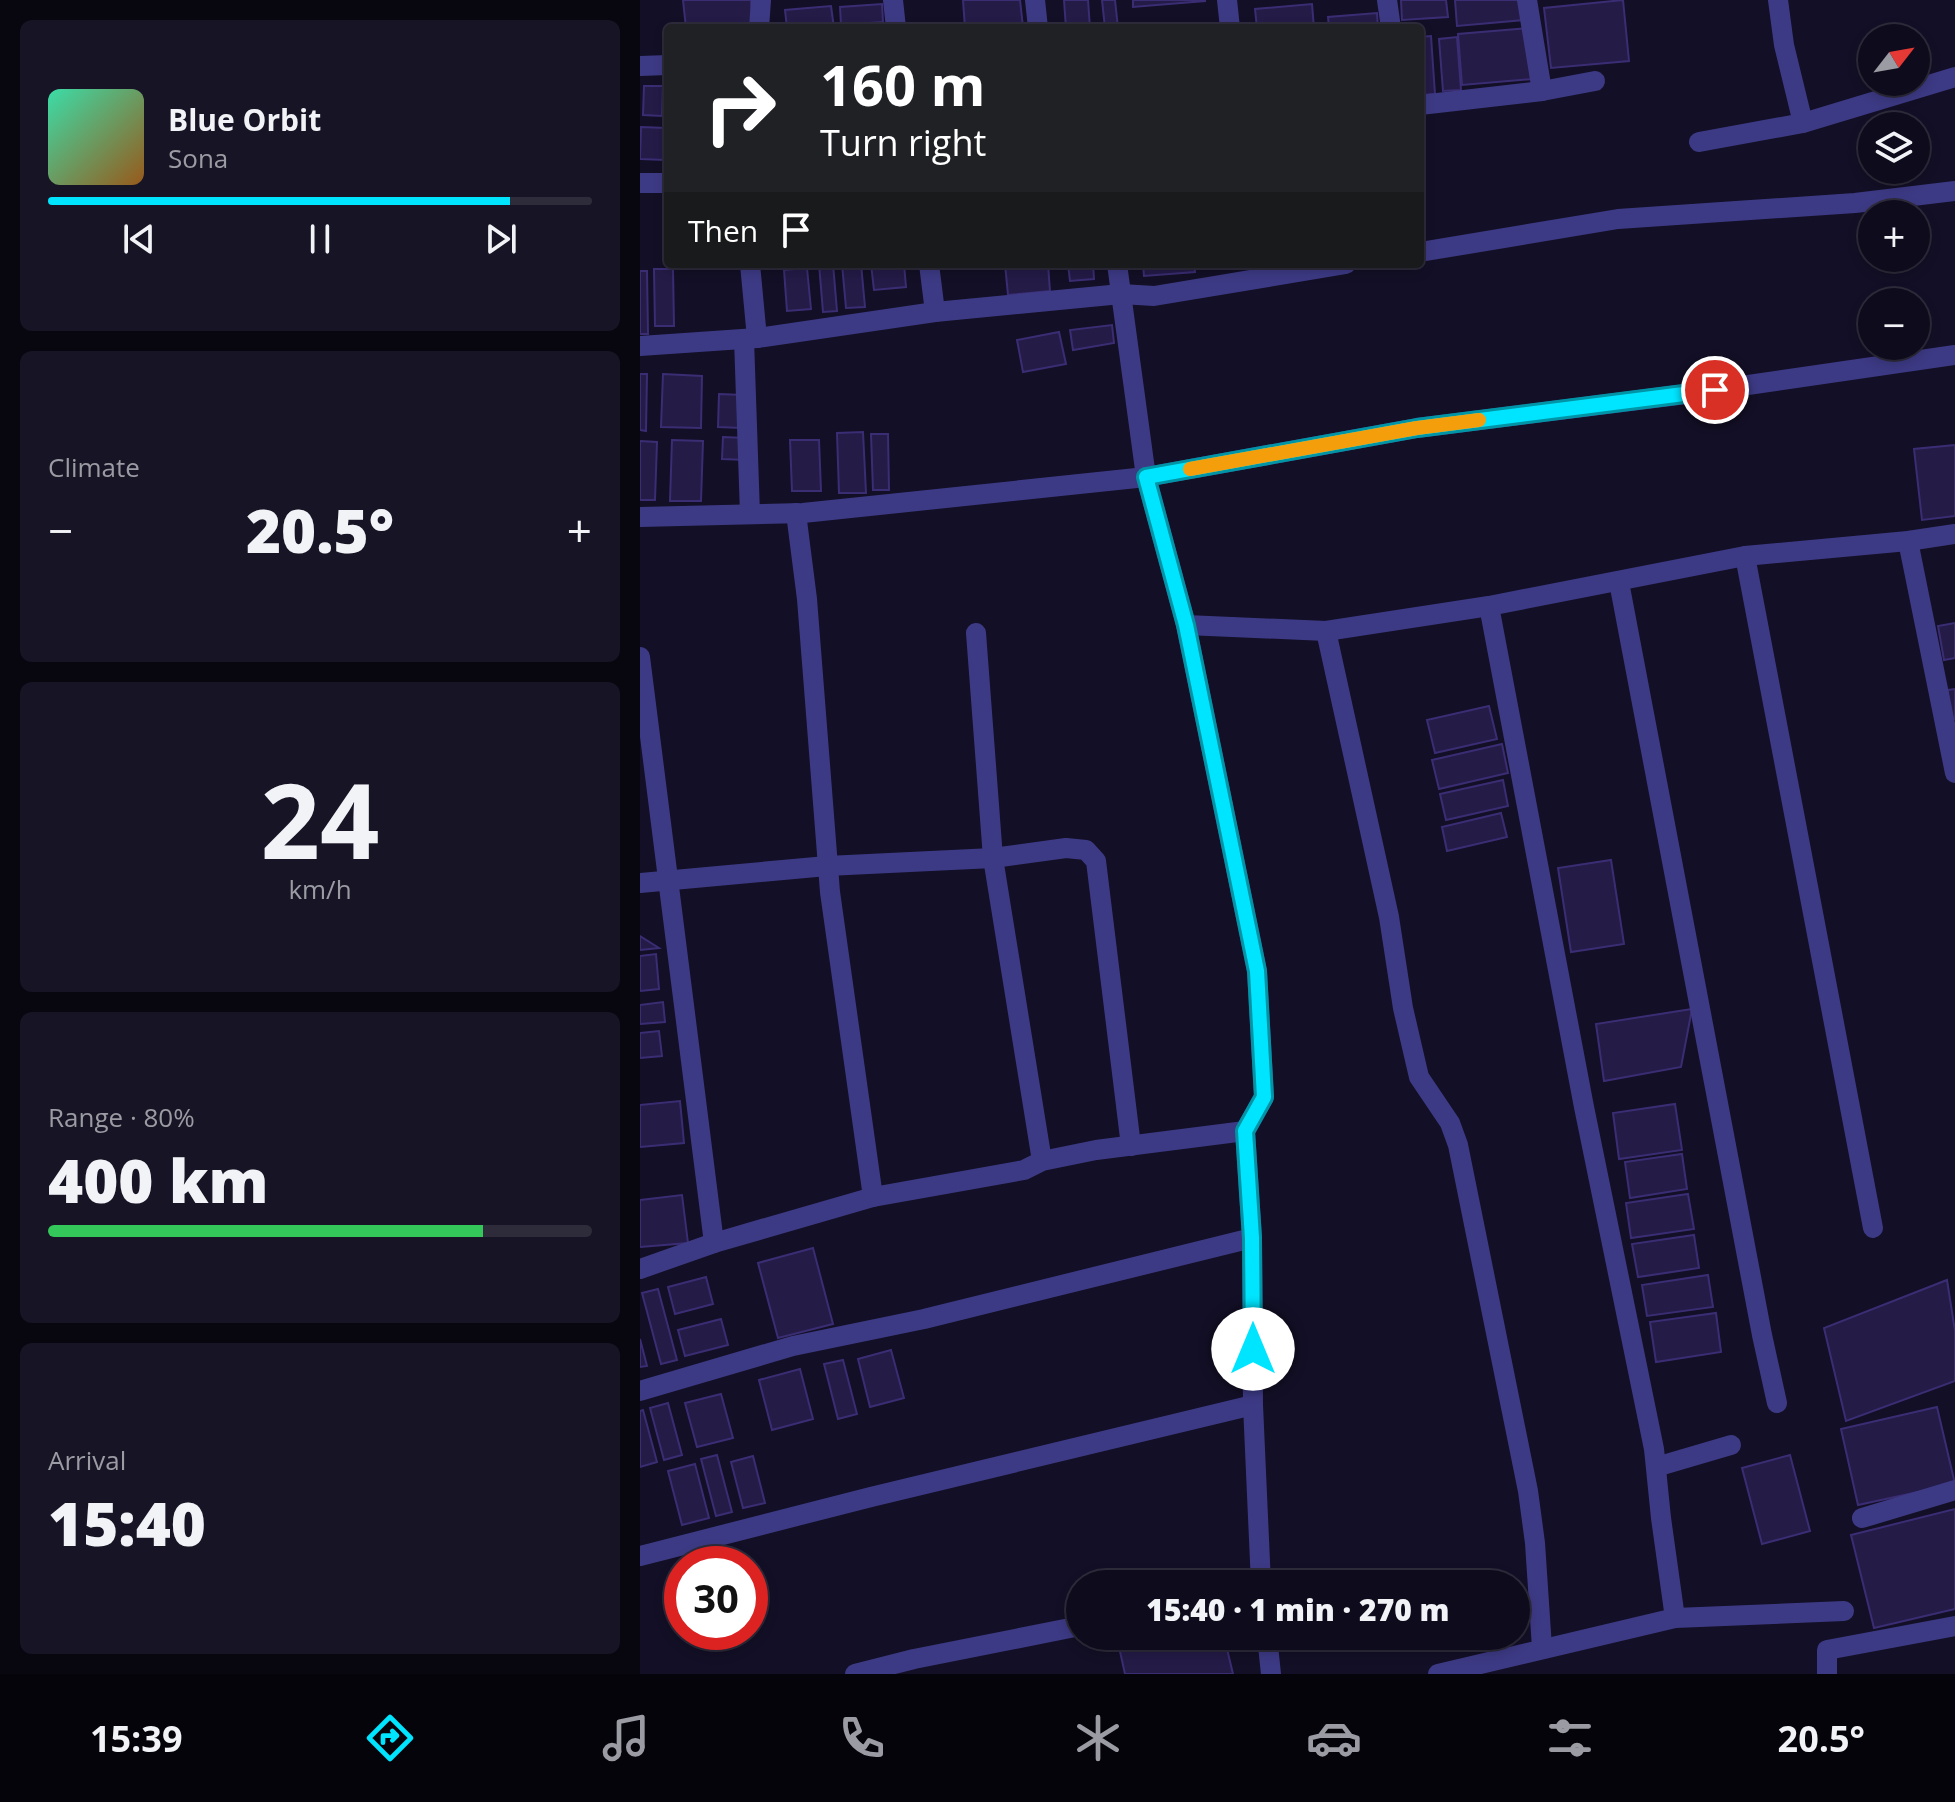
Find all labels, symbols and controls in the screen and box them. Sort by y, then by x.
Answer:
north arrow [1858,24,1930,96]
map controls [1858,24,1930,360]
text: 160 m [820,46,986,122]
icon: right [688,56,792,160]
text: Blue Orbit [168,99,321,140]
button: layers [1858,112,1930,184]
text: Turn right [820,118,986,167]
text: Sona [168,140,228,176]
button: + [1858,200,1930,272]
icon: arrive [774,208,818,252]
text: Then [688,210,758,251]
icon: previous [117,217,161,261]
icon: pause [298,217,342,261]
icon: next [479,217,523,261]
button: − [1858,288,1930,360]
pin [1681,356,1749,424]
icon: arrive [1693,368,1737,412]
text: Climate [48,449,140,485]
text: 20.5° [246,489,394,571]
text: − [48,500,73,560]
text: + [567,500,592,560]
text: 24 [261,748,379,889]
text: km/h [288,871,352,907]
text: Range · 80% [48,1099,195,1135]
text: 400 km [48,1139,269,1221]
position arrow [1211,1307,1295,1391]
text: Arrival [48,1442,126,1478]
text: 15:40 [48,1482,206,1564]
speed limit sign: 30 [664,1546,768,1650]
text: 15:40 · 1 min · 270 m [1146,1589,1450,1630]
icon: directions [362,1710,418,1766]
icon: music [598,1710,654,1766]
icon: phone [834,1710,890,1766]
icon: climate [1070,1710,1126,1766]
icon: car [1306,1710,1362,1766]
icon: filters [1542,1710,1598,1766]
text: 15:39 [90,1714,183,1763]
text: 20.5° [1778,1714,1865,1763]

